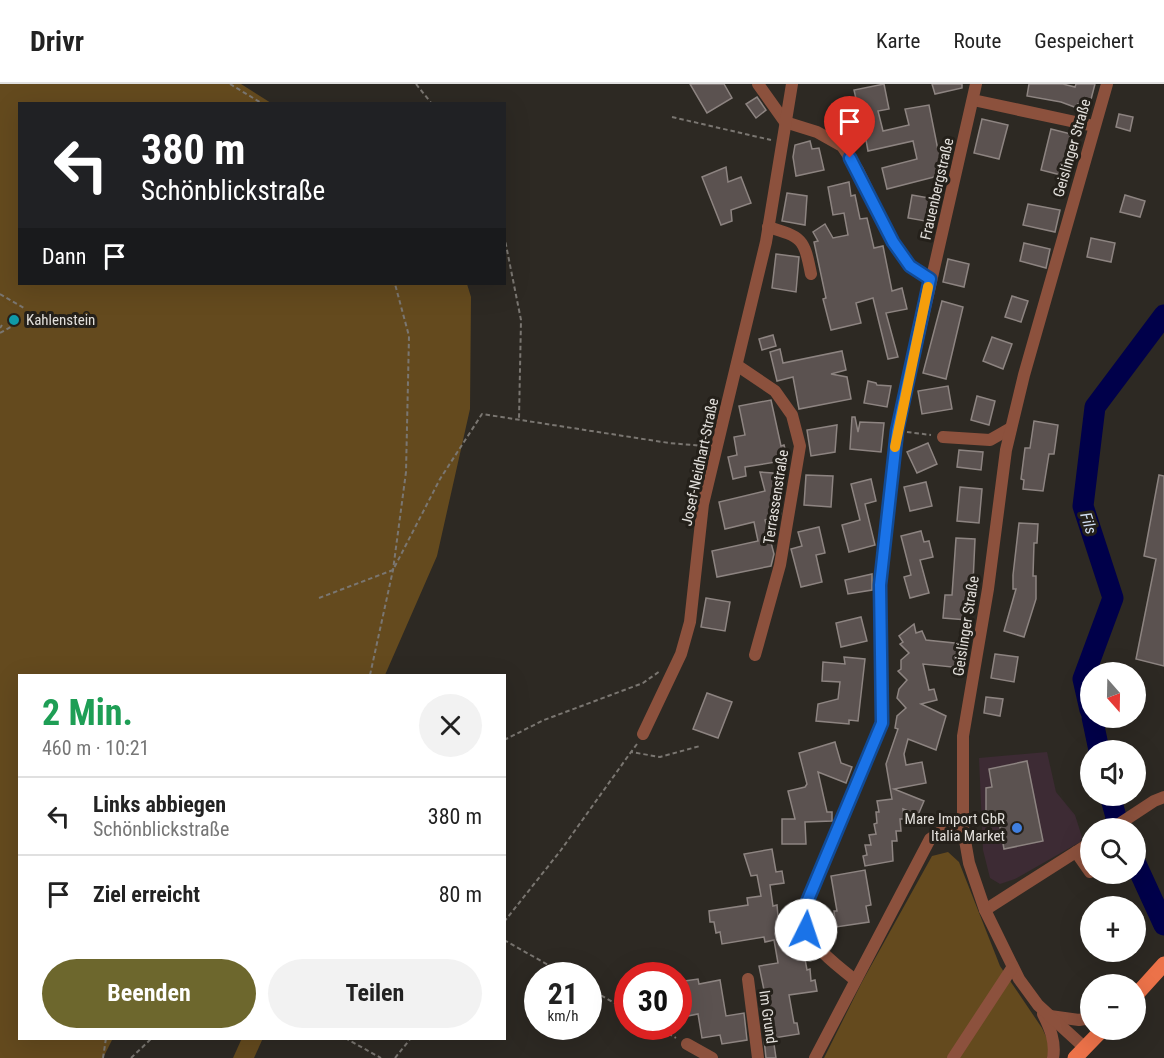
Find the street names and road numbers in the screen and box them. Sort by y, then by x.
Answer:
street label: Geislinger Straße [1049,97,1095,199]
street label: Frauenbergstraße [917,136,957,242]
street label: Josef-Neidhart-Straße [678,396,722,528]
street label: Terrassenstraße [760,448,792,546]
street label: Geislinger Straße [949,575,983,677]
street label: Im Grund [755,989,781,1045]

